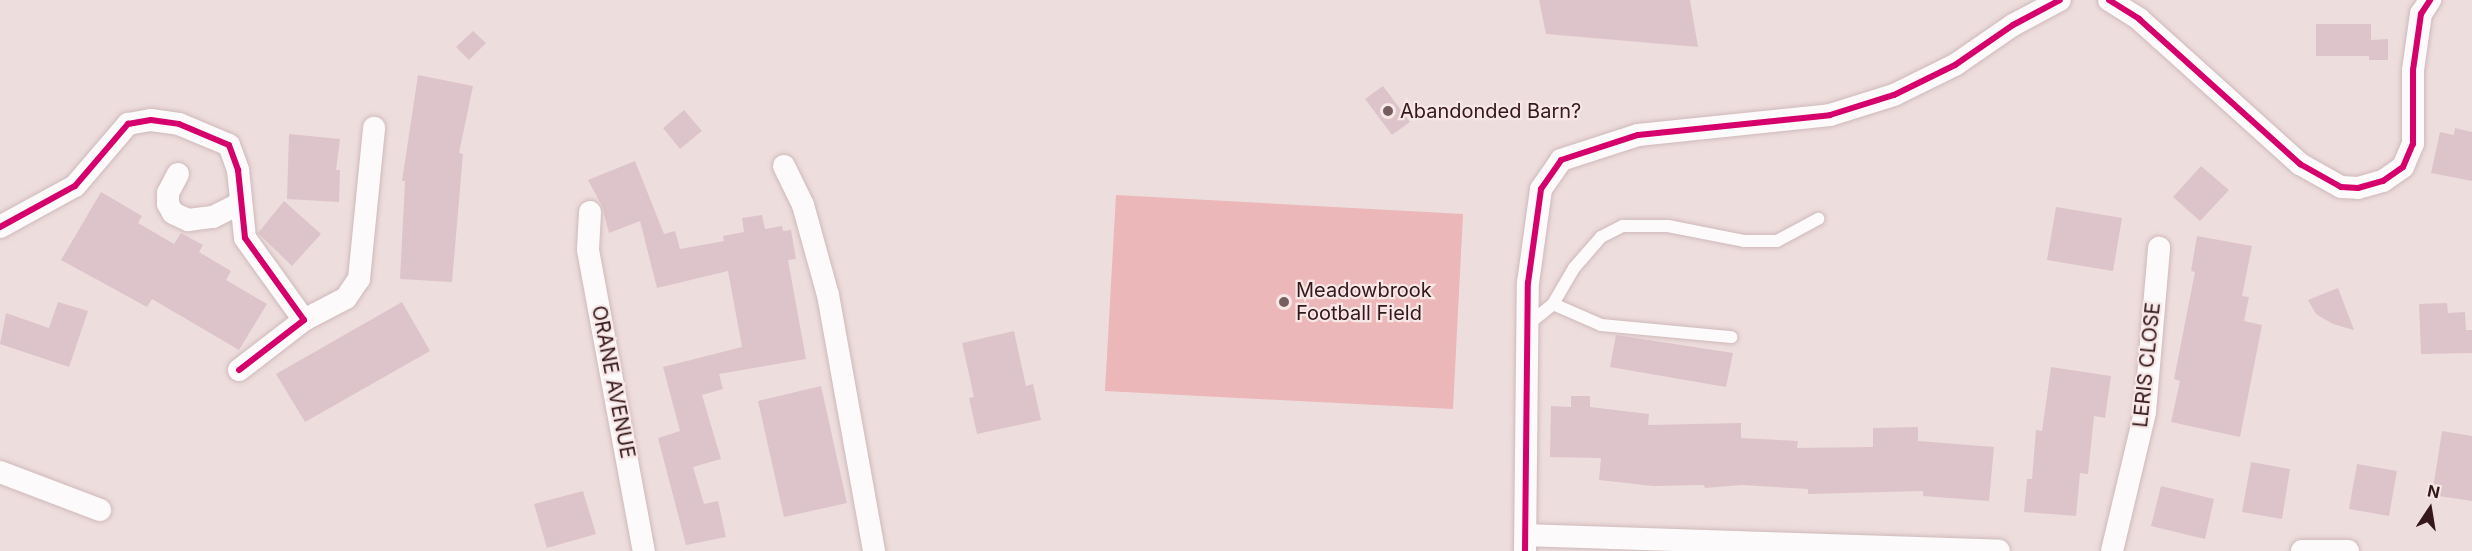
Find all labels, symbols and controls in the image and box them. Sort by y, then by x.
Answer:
place label: Abandonded Barn? [1400,99,1581,123]
marker: Abandonded Barn? [1381,104,1395,118]
place label: Meadowbrook Football Field [1296,278,1432,325]
marker: Meadowbrook Football Field [1277,295,1291,309]
street label: LERIS CLOSE [2129,301,2165,429]
street label: ORANE AVENUE [586,304,640,460]
north arrow [2400,479,2460,539]
text: N [2426,480,2442,502]

